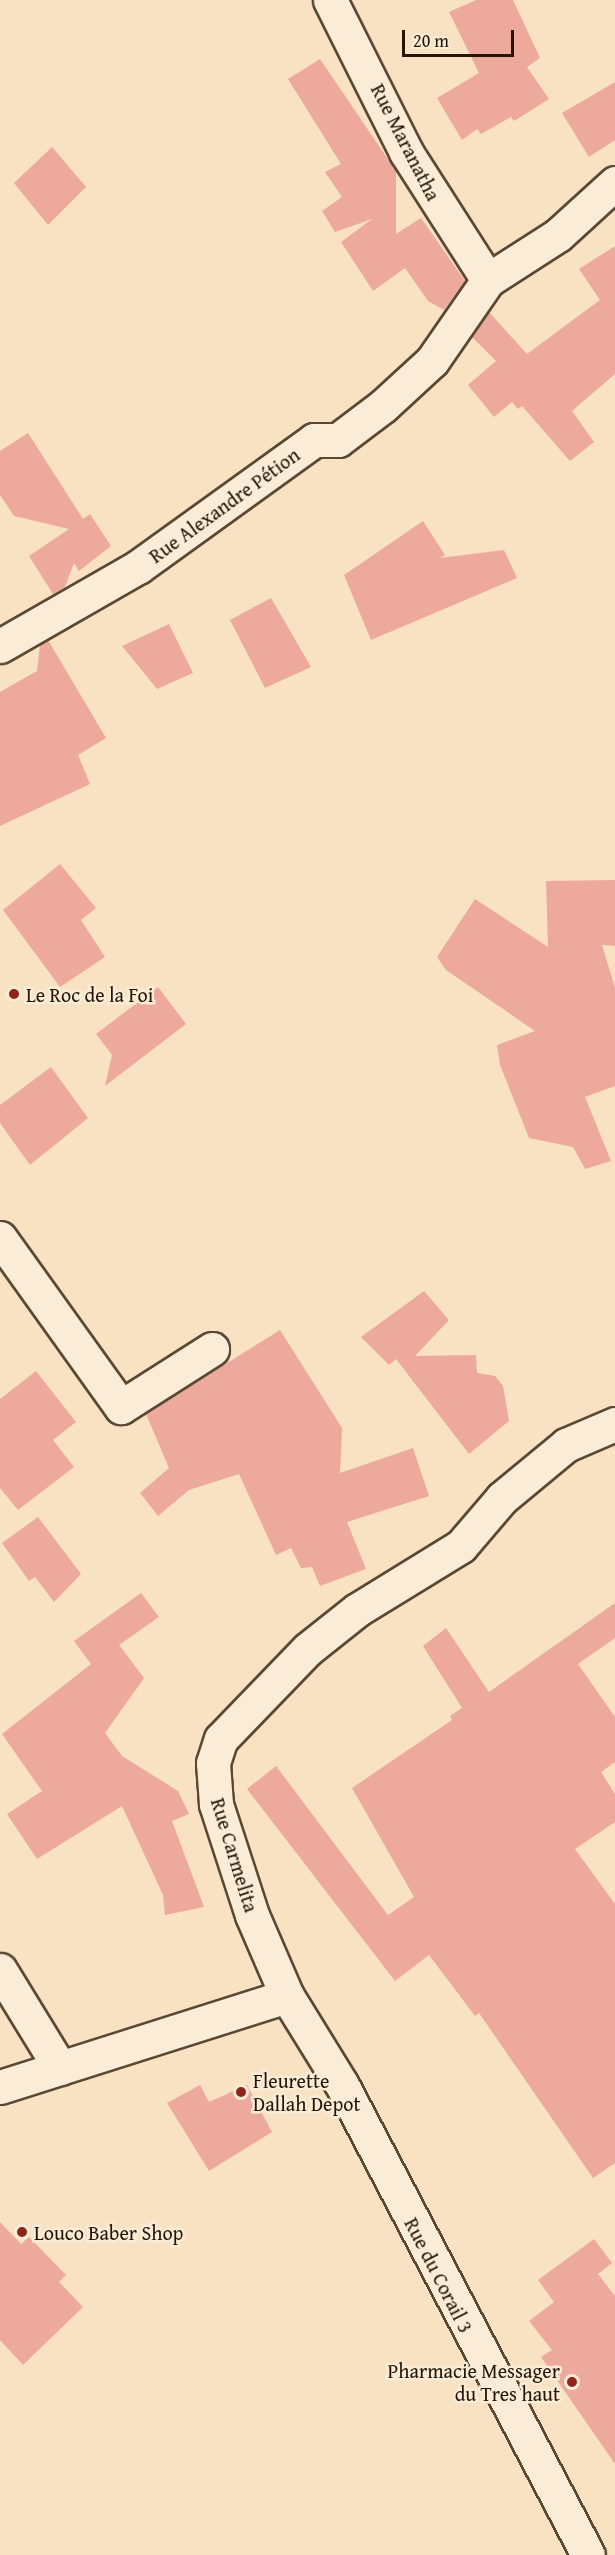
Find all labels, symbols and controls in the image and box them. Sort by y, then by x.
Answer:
scale bar [405,18,518,56]
text: 20 m [413,27,449,54]
street label: Rue Maranatha [366,80,446,204]
street label: Rue Alexandre Pétion [144,442,304,568]
place label: Le Roc de la Foi [26,982,153,1006]
marker: Le Roc de la Foi [7,987,21,1001]
street label: Rue Carmelita [206,1795,264,1915]
place label: Fleurette Dallah Depot [253,2068,361,2115]
marker: Fleurette Dallah Depot [234,2085,248,2099]
street label: Rue du Corail 3 [400,2213,478,2337]
place label: Louco Baber Shop [34,2220,183,2244]
marker: Louco Baber Shop [15,2225,29,2239]
place label: Pharmacie Messager du Tres haut [388,2358,560,2405]
marker: Pharmacie Messager du Tres haut [565,2375,579,2389]

